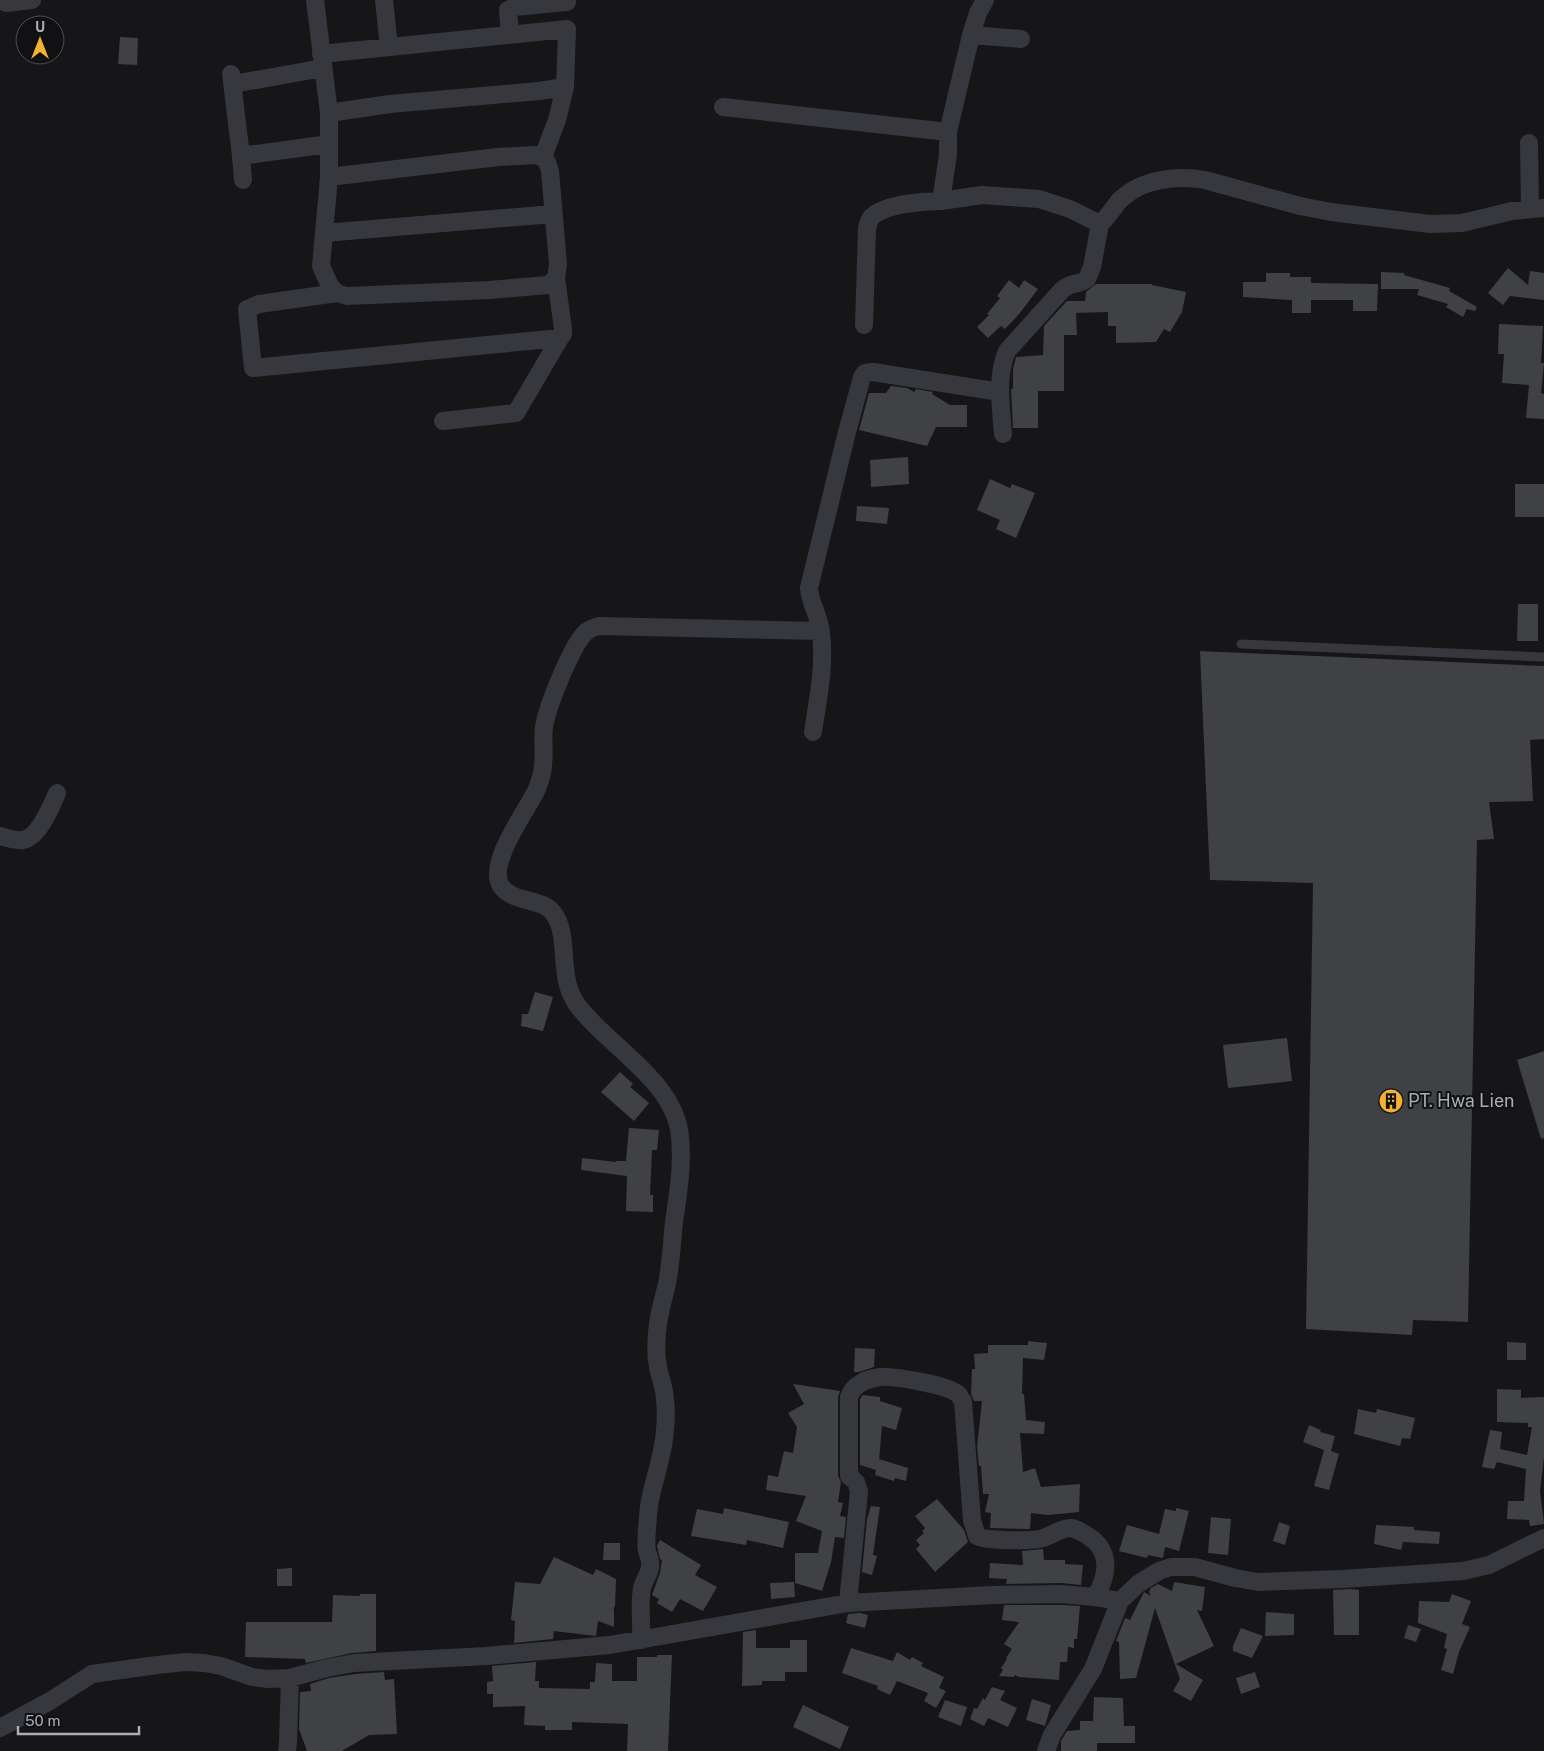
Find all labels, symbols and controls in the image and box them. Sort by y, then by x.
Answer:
north arrow [15,15,65,65]
text: U [35,19,45,35]
building icon: PT. Hwa Lien [1378,1088,1404,1114]
place label: PT. Hwa Lien [1408,1090,1515,1111]
scale bar [18,1704,139,1736]
text: 50 m [25,1712,60,1729]

